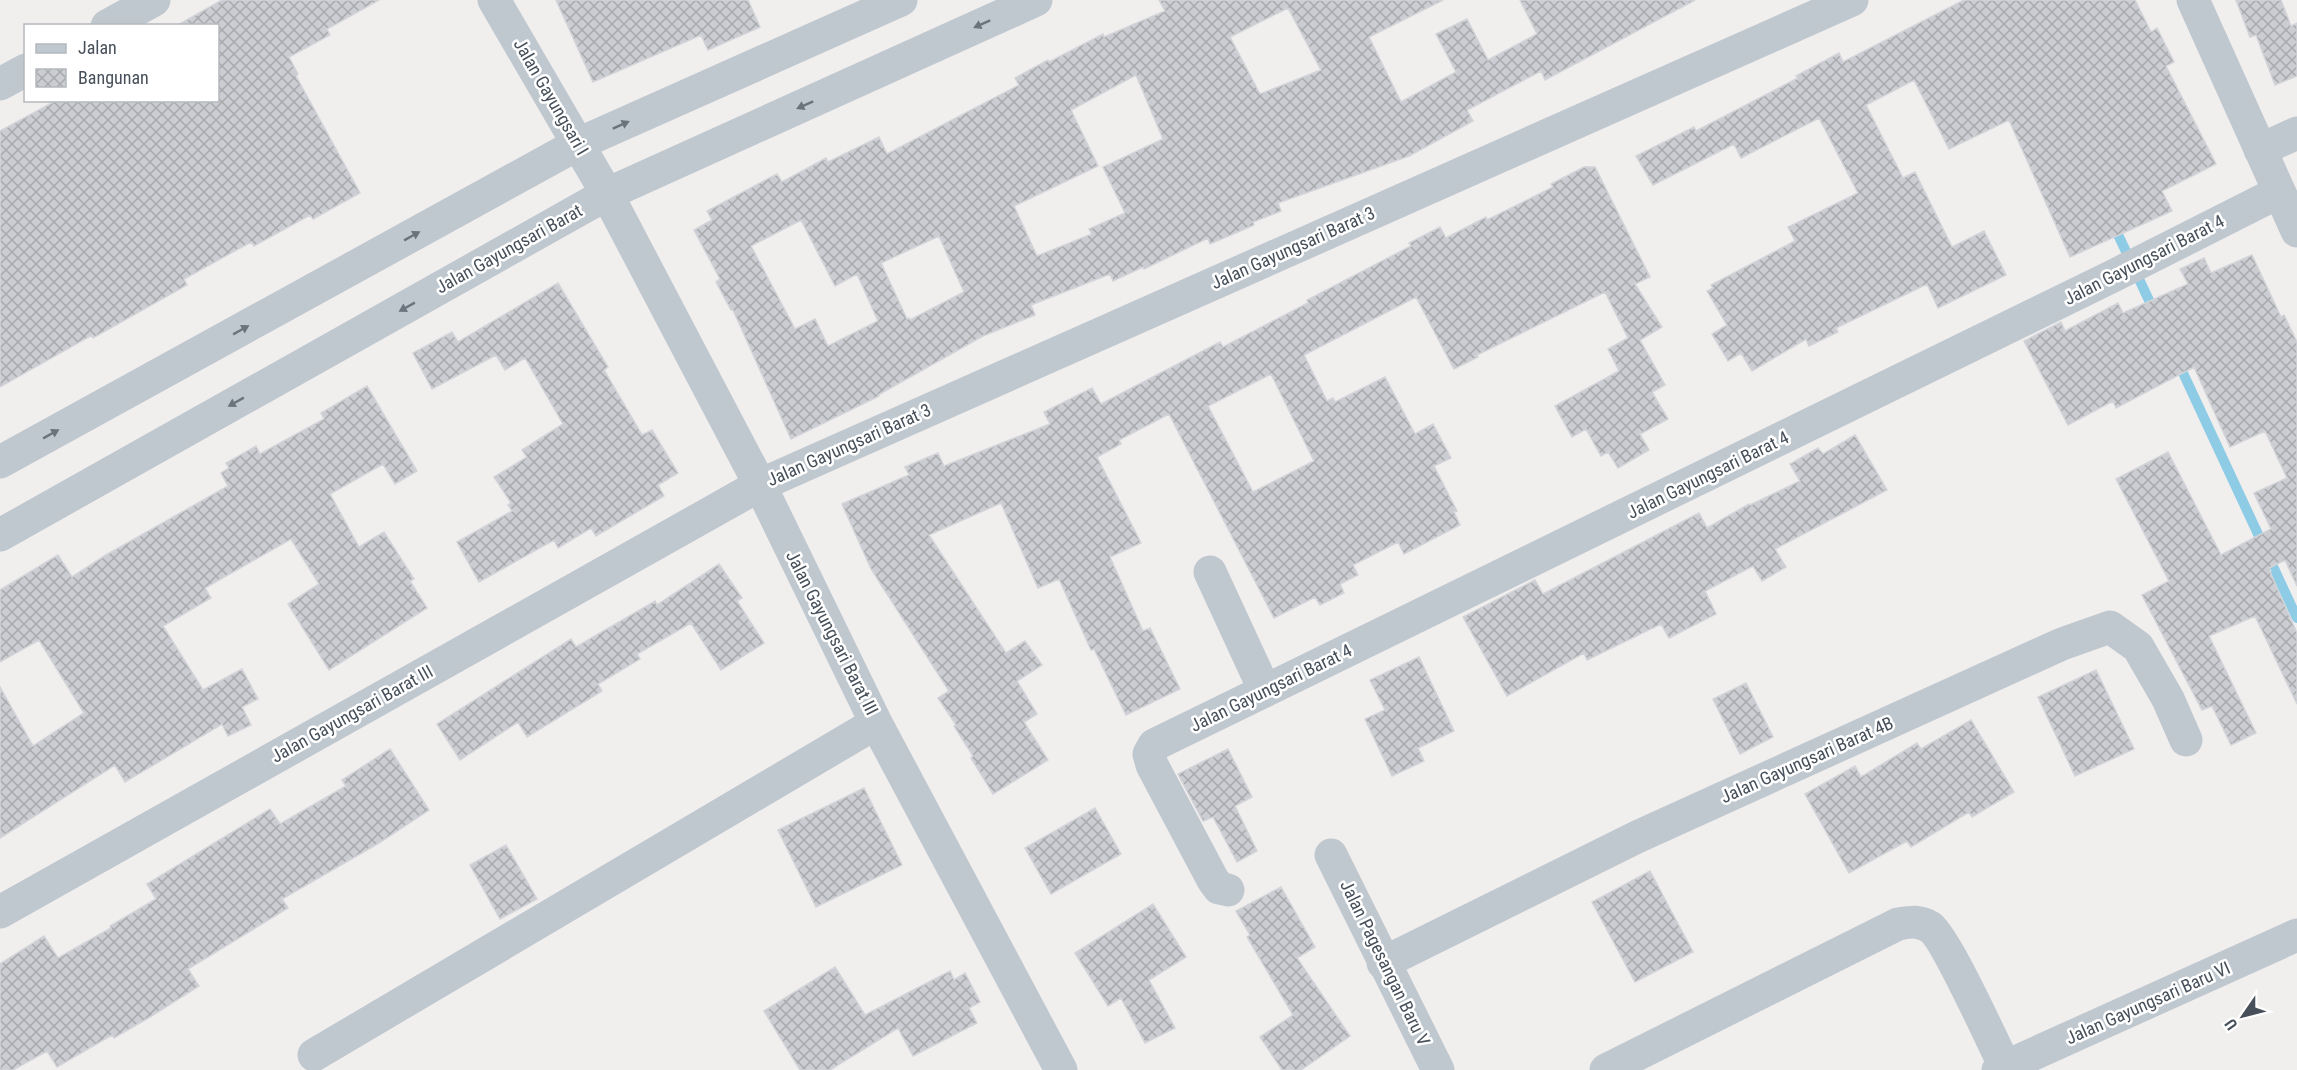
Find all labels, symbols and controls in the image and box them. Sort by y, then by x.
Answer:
one-way arrow [974,20,991,29]
legend [24,24,219,102]
street label: Jalan Gayungsari I [510,35,593,159]
text: Jalan [78,37,117,58]
text: Bangunan [78,67,149,88]
one-way arrow [796,100,813,109]
one-way arrow [612,120,630,129]
street label: Jalan Gayungsari Barat [432,200,586,297]
street label: Jalan Gayungsari Barat 3 [1208,202,1378,293]
street label: Jalan Gayungsari Barat 4 [2060,210,2227,309]
one-way arrow [403,231,420,241]
one-way arrow [398,302,415,312]
one-way arrow [232,325,249,335]
one-way arrow [228,397,245,407]
street label: Jalan Gayungsari Barat 3 [764,399,934,490]
street label: Jalan Gayungsari Barat 4 [1624,426,1792,523]
one-way arrow [43,428,59,439]
street label: Jalan Gayungsari Barat III [782,547,883,718]
street label: Jalan Gayungsari Barat 4 [1187,639,1355,736]
street label: Jalan Gayungsari Barat III [267,660,436,767]
street label: Jalan Gayungsari Barat 4B [1717,712,1896,807]
street label: Jalan Pagesangan Baru V [1336,877,1435,1049]
street label: Jalan Gayungsari Baru VI [2062,957,2233,1048]
north arrow [2213,986,2273,1046]
text: U [2221,1015,2242,1034]

